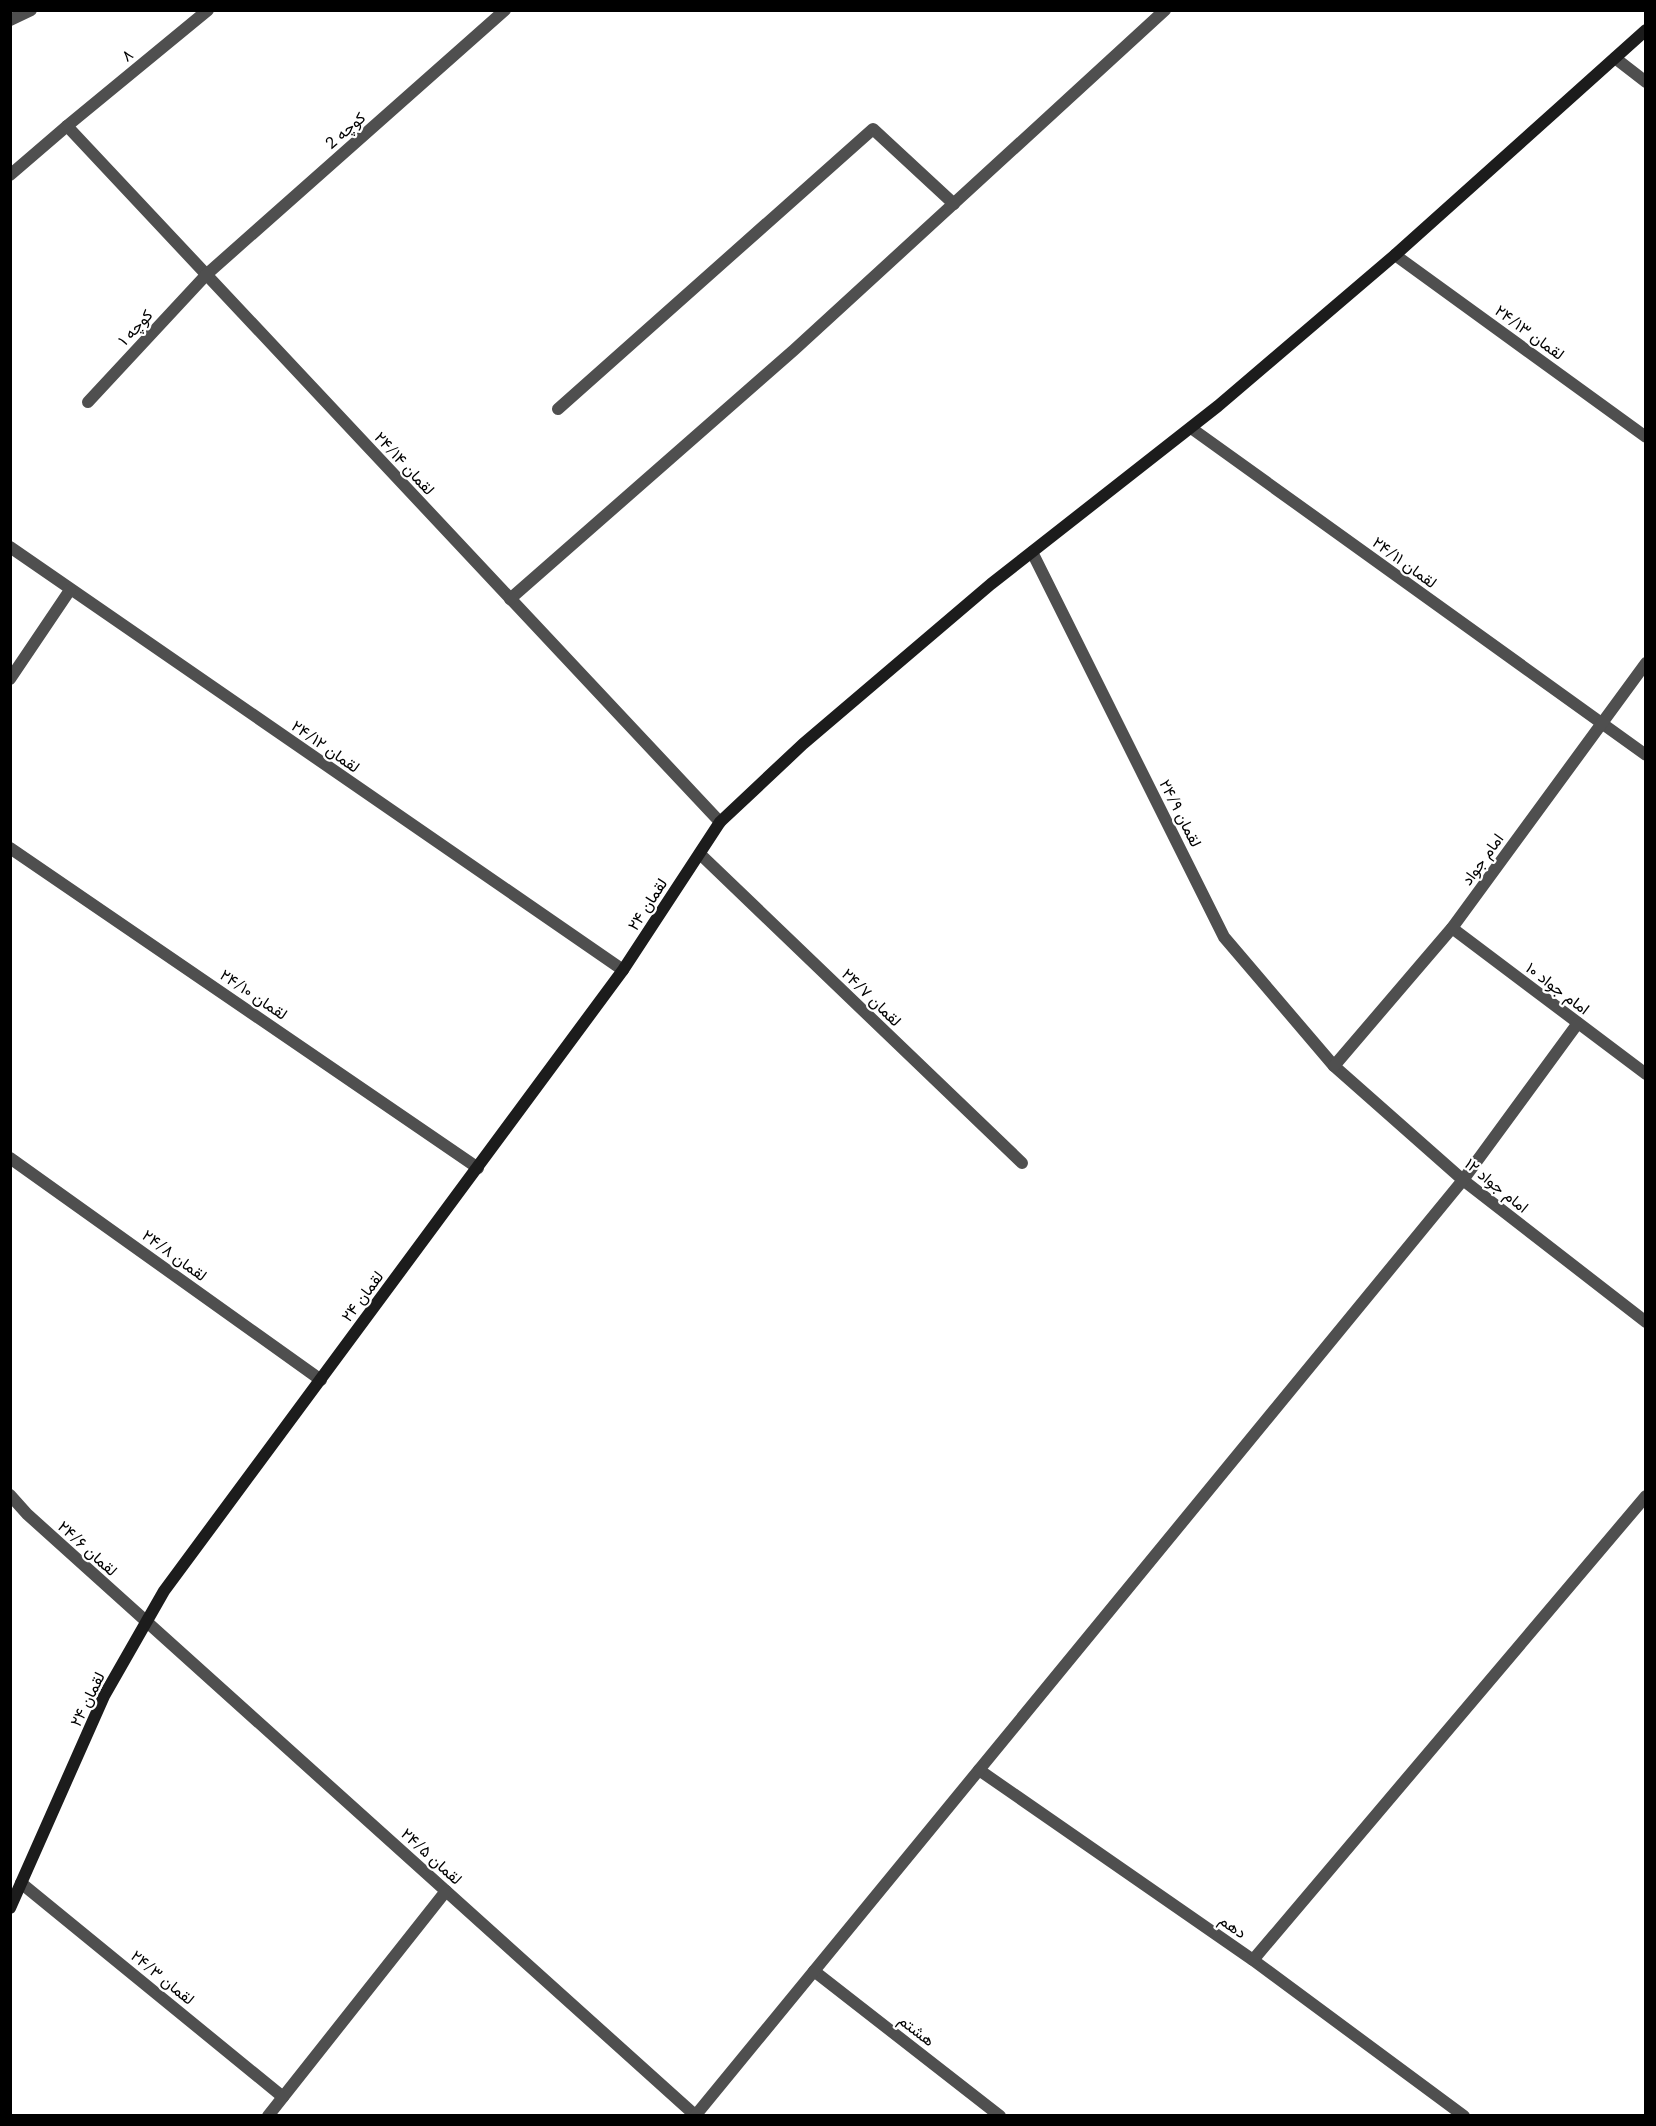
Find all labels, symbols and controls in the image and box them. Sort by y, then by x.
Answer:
street label: ۸ [117,44,136,65]
street label: کوچه 2 [321,107,370,154]
street label: لقمان ۲۴/۱۳ [1491,300,1569,364]
street label: کوچه ۱ [113,305,158,351]
street label: لقمان ۲۴/۱۴ [371,427,439,499]
street label: لقمان ۲۴/۱۱ [1369,532,1441,592]
street label: لقمان ۲۴/۱۲ [288,715,364,777]
street label: لقمان ۲۴/۹ [1155,776,1207,850]
street label: امام جواد [1456,829,1508,889]
street label: لقمان ۲۴ [623,874,671,934]
street label: امام جواد ۱۰ [1522,958,1594,1019]
street label: لقمان ۲۴/۱۰ [216,964,292,1024]
street label: لقمان ۲۴/۷ [838,964,906,1030]
street label: امام جواد ۱۲ [1460,1153,1533,1218]
street label: لقمان ۲۴/۸ [139,1225,211,1285]
street label: لقمان ۲۴ [336,1267,388,1325]
street label: لقمان ۲۴/۶ [54,1516,122,1580]
street label: لقمان ۲۴ [65,1668,109,1730]
street label: لقمان ۲۴/۵ [397,1823,467,1889]
street label: دهم [1215,1910,1251,1943]
street label: لقمان ۲۴/۳ [127,1945,199,2009]
street label: هشتم [894,2010,939,2051]

